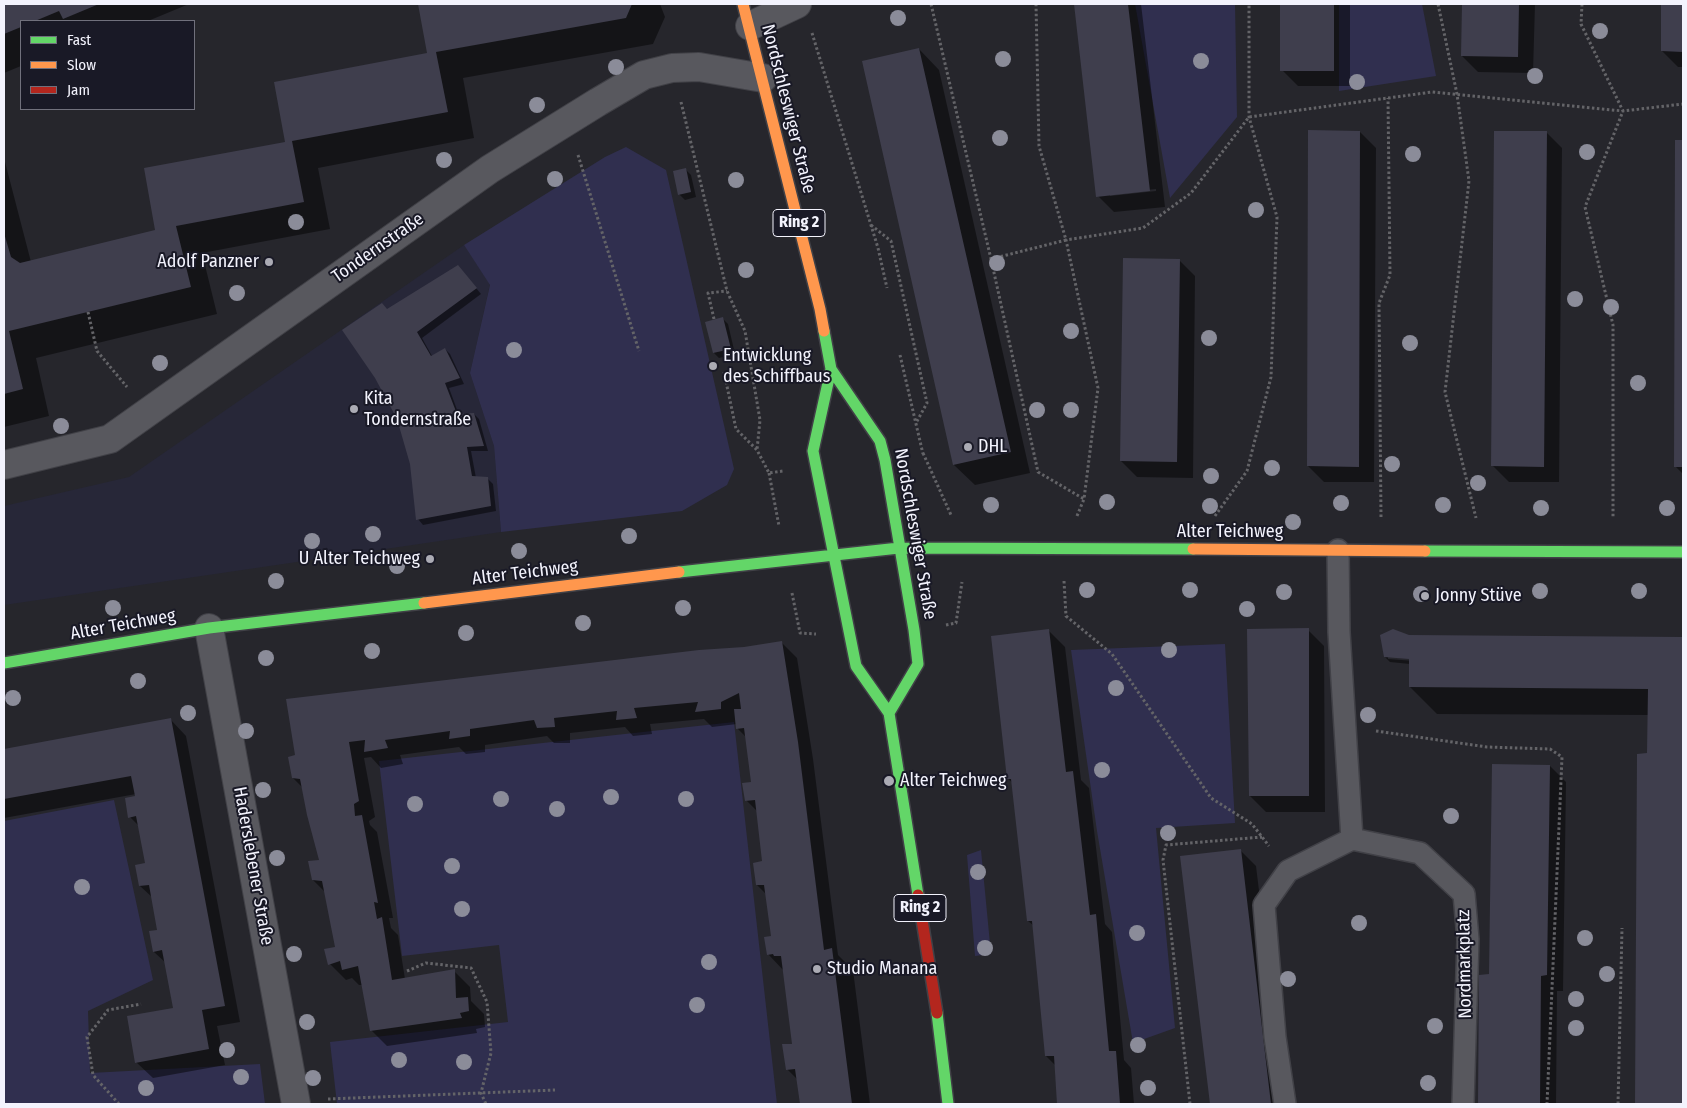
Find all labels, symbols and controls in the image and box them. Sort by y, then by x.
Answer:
legend [20,20,195,110]
street label: Nordschleswiger Straße [757,22,819,196]
text: Fast [67,31,91,49]
text: Slow [67,56,96,74]
text: Jam [67,81,90,99]
street label: Tondernstraße [328,208,428,288]
road number: Ring 2 [773,210,825,237]
place label: Adolf Panzner [157,251,259,273]
marker: Adolf Panzner [263,256,275,268]
place label: Entwicklung des Schiffbaus [723,345,830,388]
marker: Entwicklung des Schiffbaus [707,360,719,372]
place label: Kita Tondernstraße [364,388,471,430]
marker: Kita Tondernstraße [348,403,360,415]
place label: DHL [978,436,1007,458]
marker: DHL [962,441,974,453]
street label: Nordschleswiger Straße [889,447,941,621]
street label: Alter Teichweg [1177,521,1283,543]
place label: U Alter Teichweg [299,548,420,570]
marker: U Alter Teichweg [424,553,436,565]
street label: Alter Teichweg [471,556,579,590]
place label: Jonny Stüve [1435,585,1522,607]
marker: Jonny Stüve [1419,590,1431,602]
street label: Alter Teichweg [69,605,177,645]
place label: Alter Teichweg [900,770,1006,792]
marker: Alter Teichweg [882,774,896,788]
street label: Haderslebener Straße [228,785,278,947]
road number: Ring 2 [894,894,946,921]
street label: Nordmarkplatz [1453,909,1477,1019]
place label: Studio Manana [827,958,937,980]
marker: Studio Manana [811,963,823,975]

